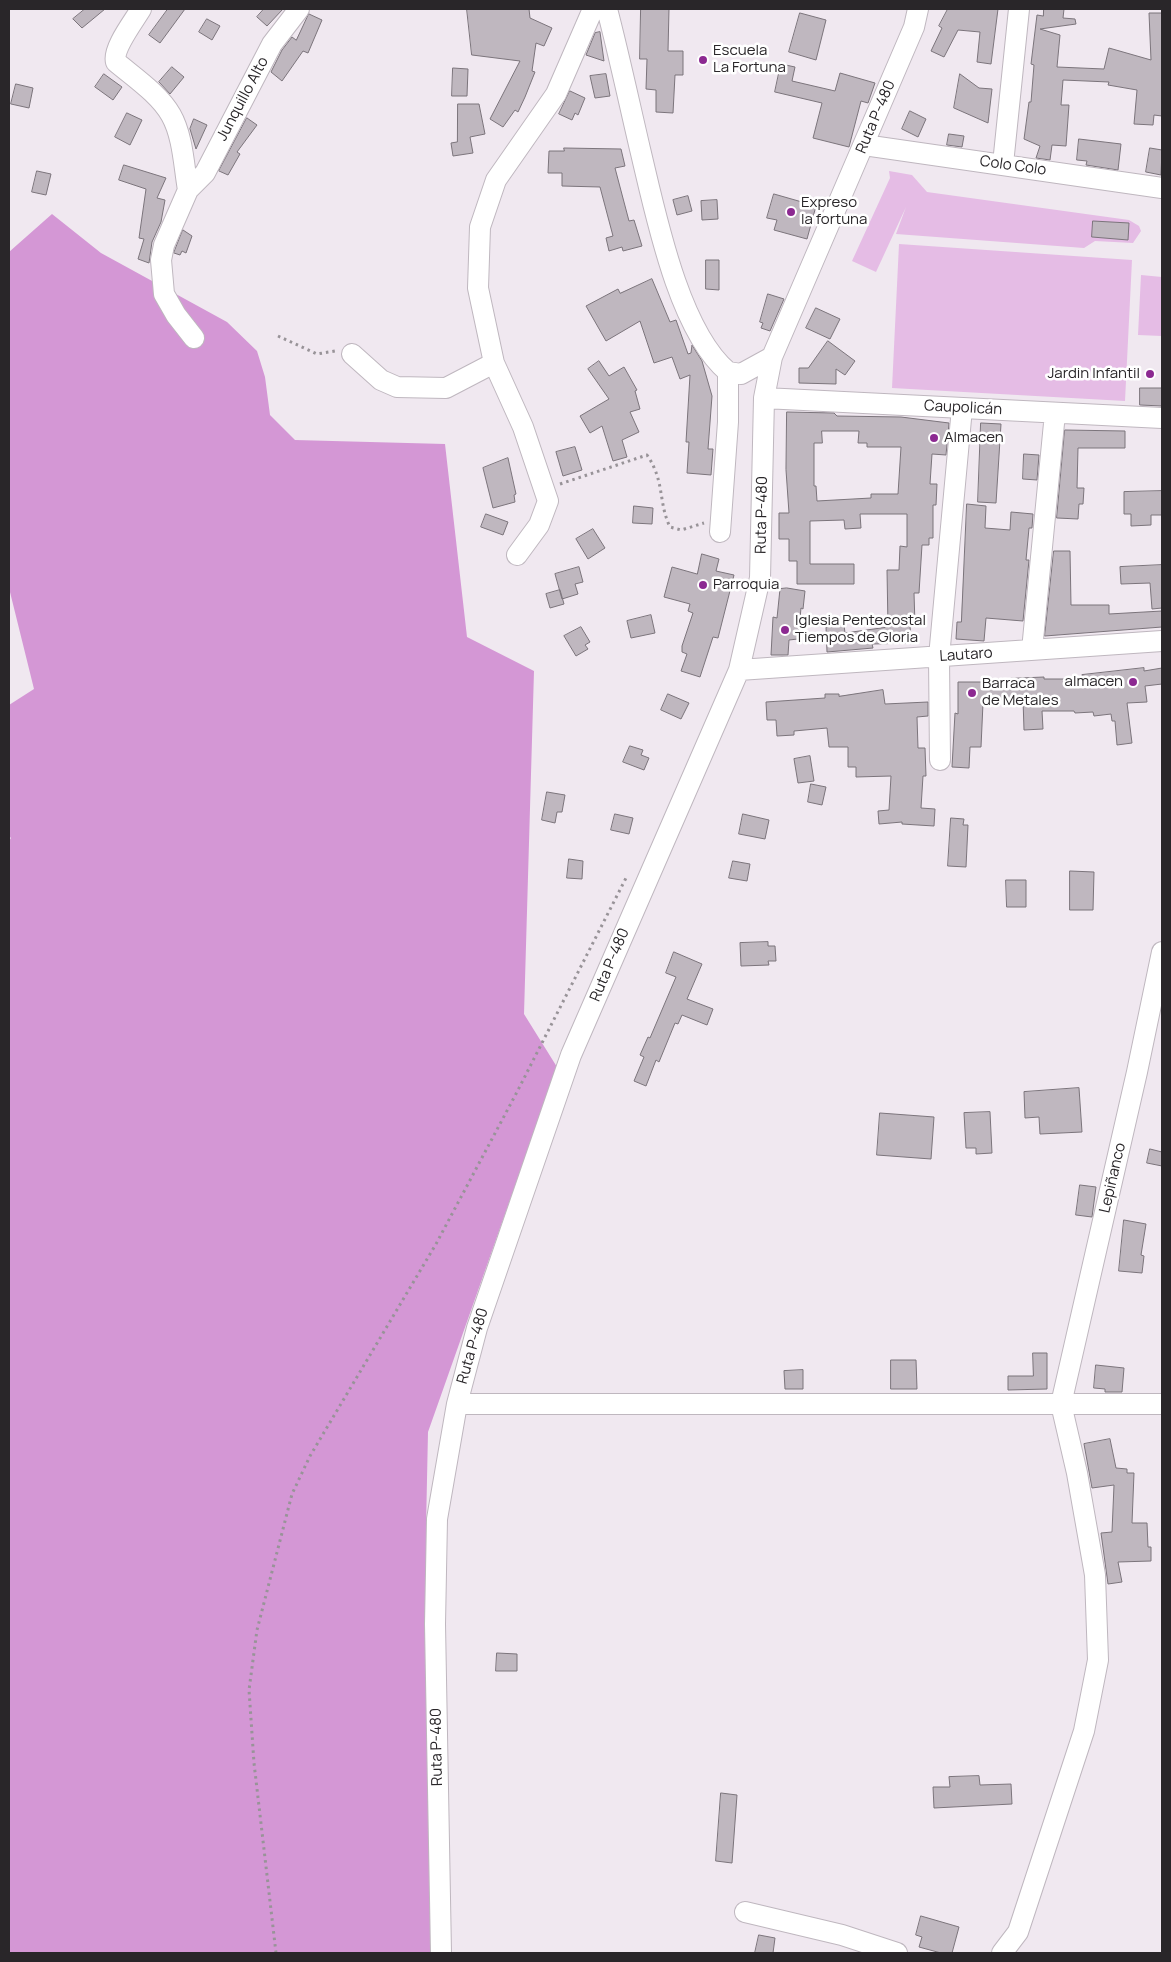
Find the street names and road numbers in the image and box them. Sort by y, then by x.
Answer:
street label: Junquillo Alto [213,54,273,144]
street label: Ruta P-480 [852,78,900,156]
street label: Colo Colo [979,152,1047,180]
street label: Caupolicán [923,397,1003,419]
street label: Ruta P-480 [752,476,772,554]
street label: Lautaro [939,644,993,666]
street label: Ruta P-480 [586,926,634,1004]
street label: Lepiñanco [1096,1141,1130,1215]
street label: Ruta P-480 [454,1306,492,1386]
street label: Ruta P-480 [427,1708,447,1786]

